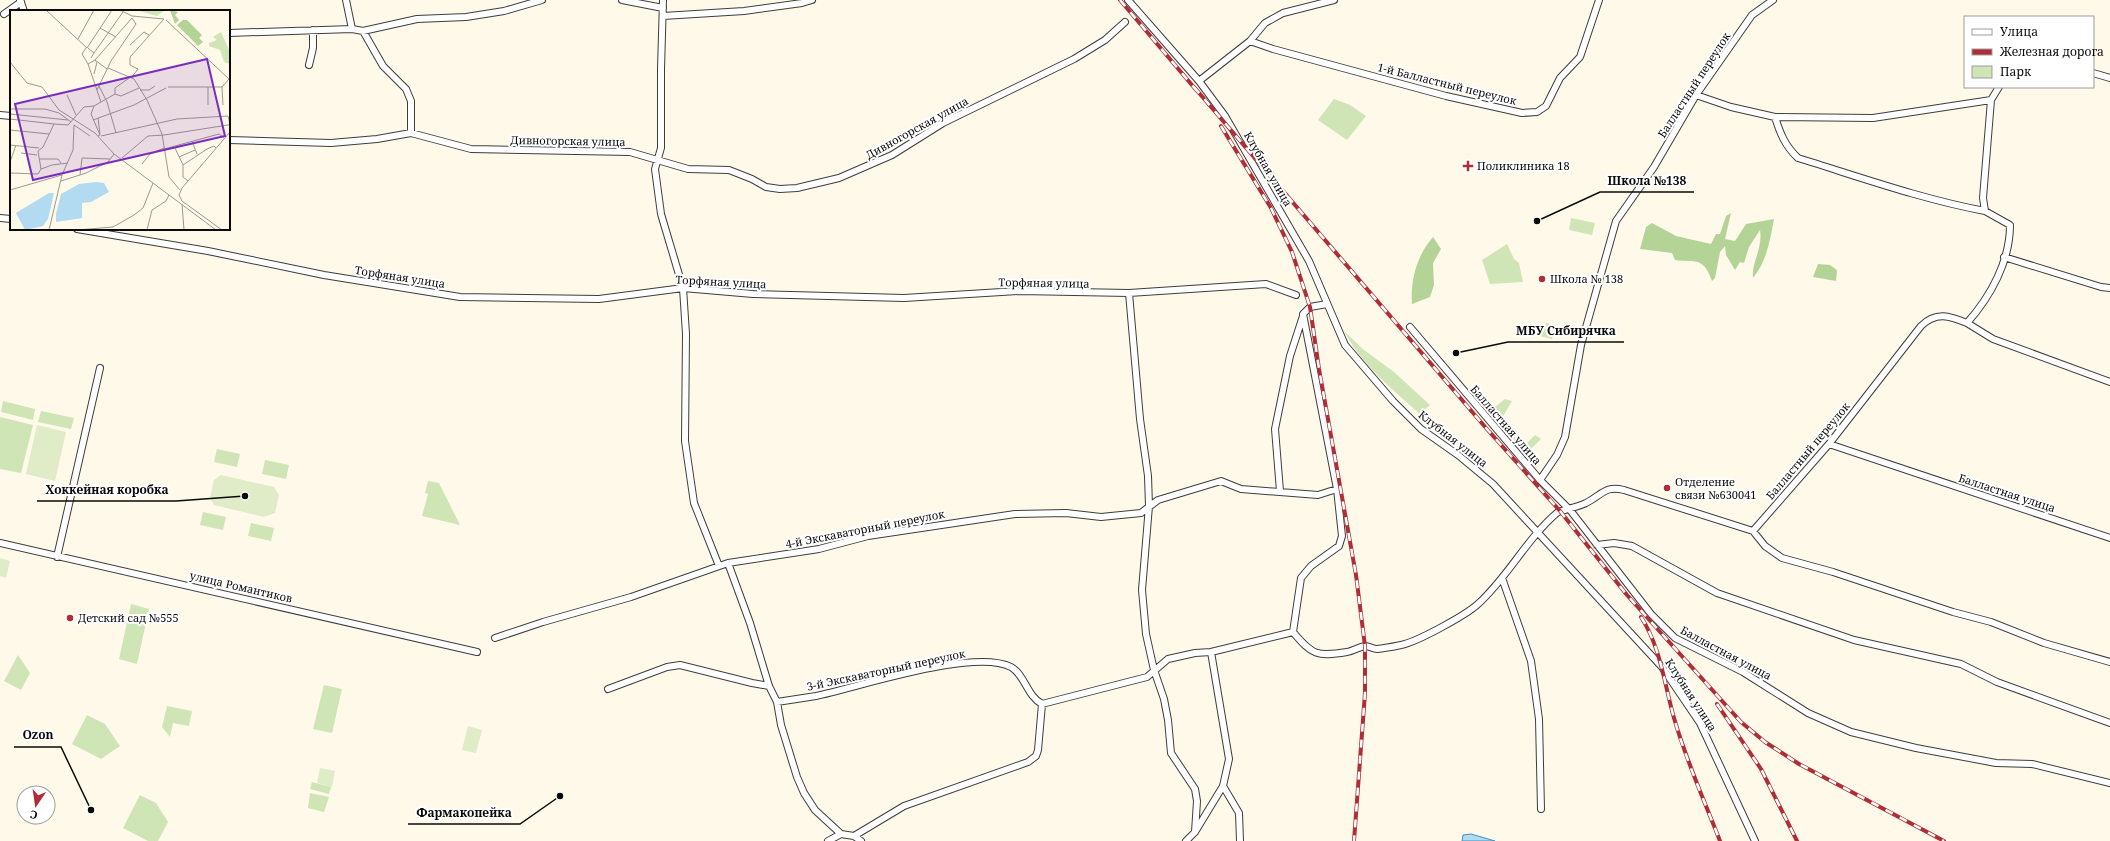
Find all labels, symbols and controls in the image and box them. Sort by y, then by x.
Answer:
inset map [10,10,230,230]
legend [1964,16,2094,88]
text: Улица [2000,23,2038,40]
street label: Балластный переулок [1654,29,1734,140]
text: Железная дорога [1999,43,2104,60]
street label: 1-й Балластный переулок [1376,59,1519,108]
text: Парк [2000,63,2032,80]
street label: Дивногорская улица [863,93,971,162]
street label: Клубная улица [1241,129,1296,209]
street label: Дивногорская улица [510,132,626,149]
place label: Поликлиника 18 [1477,158,1570,173]
marker: Поликлиника 18 [1462,160,1474,172]
callout: Школа №138 [1600,168,1694,192]
text: Школа №138 [1608,172,1687,189]
street label: Торфяная улица [354,262,446,291]
place label: Школа № 138 [1550,271,1623,286]
street label: Торфяная улица [675,272,767,291]
street label: Торфяная улица [998,274,1090,291]
marker: Школа № 138 [1537,274,1547,284]
callout: МБУ Сибирячка [1508,318,1624,342]
text: МБУ Сибирячка [1516,322,1616,339]
street label: Балластная улица [1468,382,1545,468]
street label: Балластный переулок [1762,398,1853,503]
street label: Клубная улица [1416,407,1491,470]
street label: Балластная улица [1957,470,2057,515]
place label: Отделение связи №630041 [1675,474,1756,502]
callout: Хоккейная коробка [37,477,176,501]
text: Хоккейная коробка [45,481,169,498]
marker: Отделение связи №630041 [1662,483,1672,493]
street label: 4-й Экскаваторный переулок [784,506,946,551]
street label: улица Романтиков [188,567,294,606]
place label: Детский сад №555 [78,610,179,625]
marker: Детский сад №555 [65,613,75,623]
street label: Балластная улица [1678,622,1774,683]
street label: 3-й Экскаваторный переулок [805,645,967,694]
street label: Клубная улица [1662,655,1721,734]
callout: Ozon [14,723,61,747]
text: Ozon [22,726,54,743]
north arrow [16,785,56,825]
callout: Фармакопейка [408,800,520,824]
text: Фармакопейка [416,804,512,821]
text: С [28,807,39,823]

